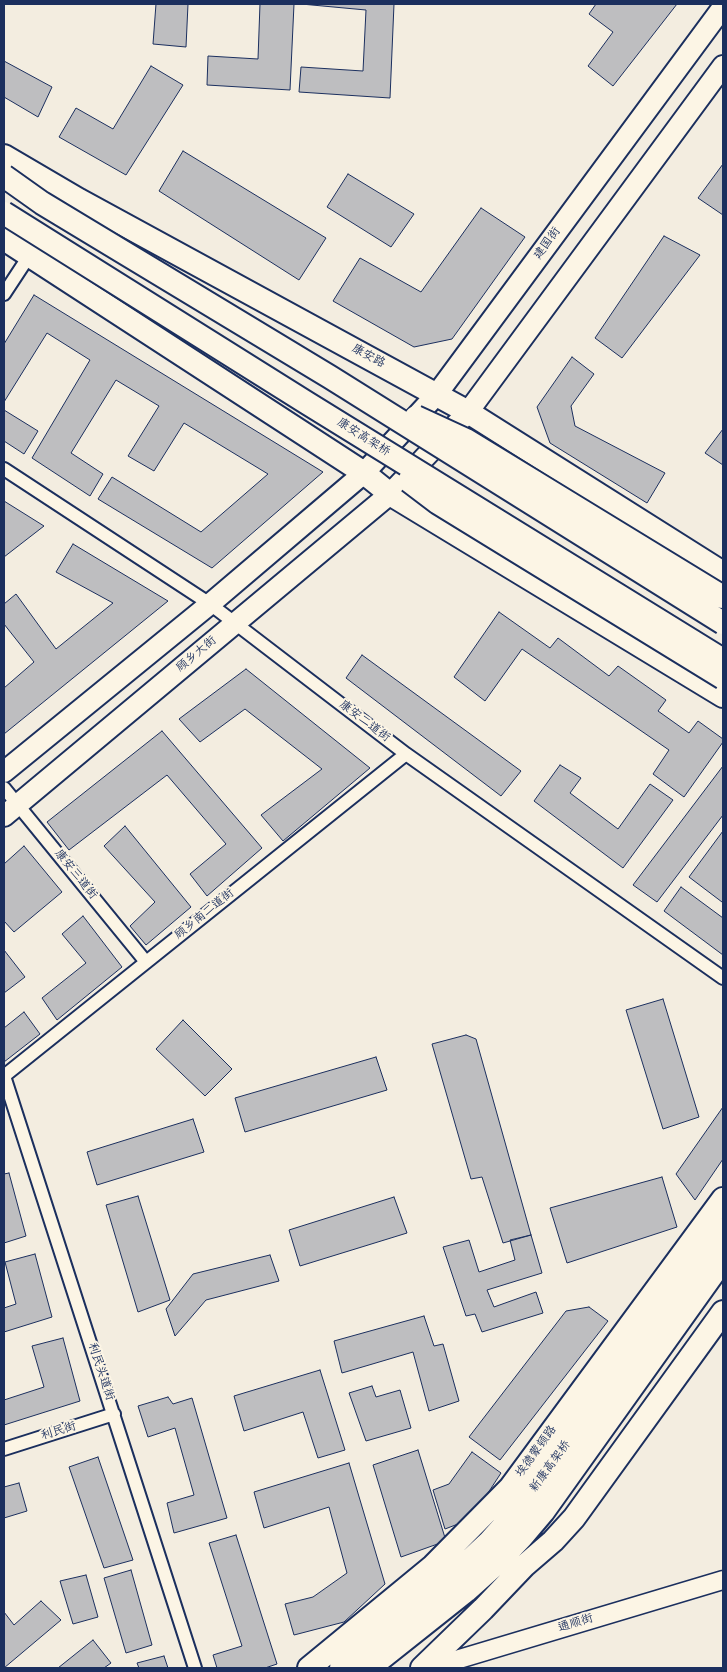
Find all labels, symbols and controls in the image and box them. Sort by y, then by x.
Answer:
street label: 建国街 [532,225,564,263]
street label: 康安路 [349,342,387,372]
street label: 康安高架桥 [334,416,392,460]
street label: 顾乡大街 [174,634,220,676]
street label: 康安二道街 [336,698,392,746]
street label: 康安三道街 [51,847,99,903]
street label: 顾乡南二道街 [172,887,238,943]
street label: 利民头道街 [84,1341,116,1403]
street label: 利民街 [40,1420,78,1444]
street label: 埃德蒙顿路 [514,1423,560,1481]
street label: 新康高架桥 [528,1438,574,1496]
street label: 通顺街 [557,1612,595,1636]

